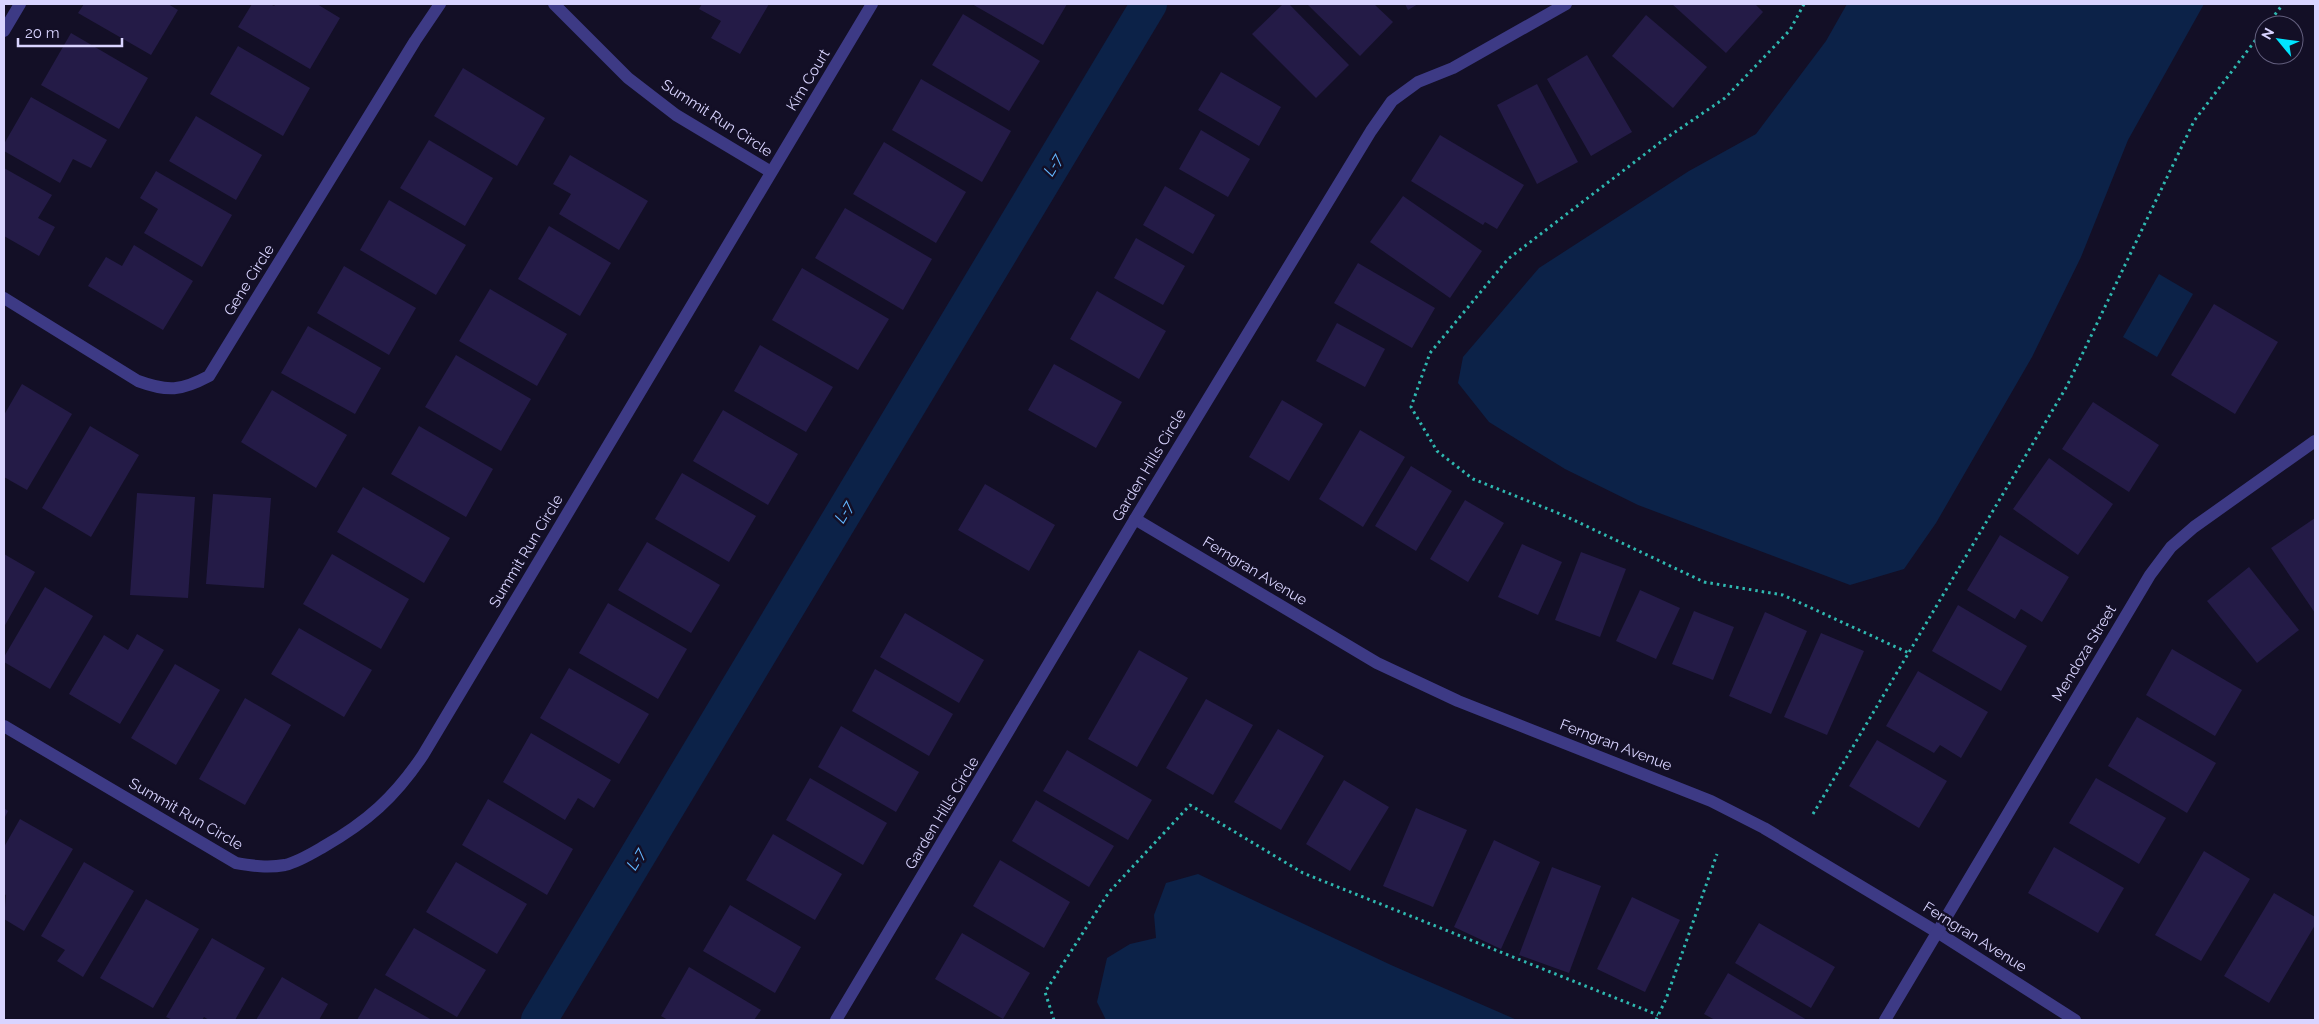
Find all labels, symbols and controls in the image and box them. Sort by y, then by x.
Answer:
scale bar [18,15,121,47]
north arrow [2254,15,2304,65]
text: 20 m [25,24,60,42]
text: N [2258,25,2277,42]
street label: Kim Court [783,46,833,114]
street label: Summit Run Circle [658,75,776,161]
water label: L-7 [1039,150,1067,179]
street label: Gene Circle [220,241,278,319]
street label: Garden Hills Circle [1108,405,1190,524]
street label: Summit Run Circle [485,491,567,611]
water label: L-7 [830,497,858,526]
street label: Ferngran Avenue [1200,533,1311,609]
street label: Mendoza Street [2048,601,2120,705]
street label: Ferngran Avenue [1557,715,1675,775]
street label: Garden Hills Circle [901,753,983,872]
street label: Summit Run Circle [126,774,246,854]
water label: L-7 [622,844,650,873]
street label: Ferngran Avenue [1920,898,2030,976]

